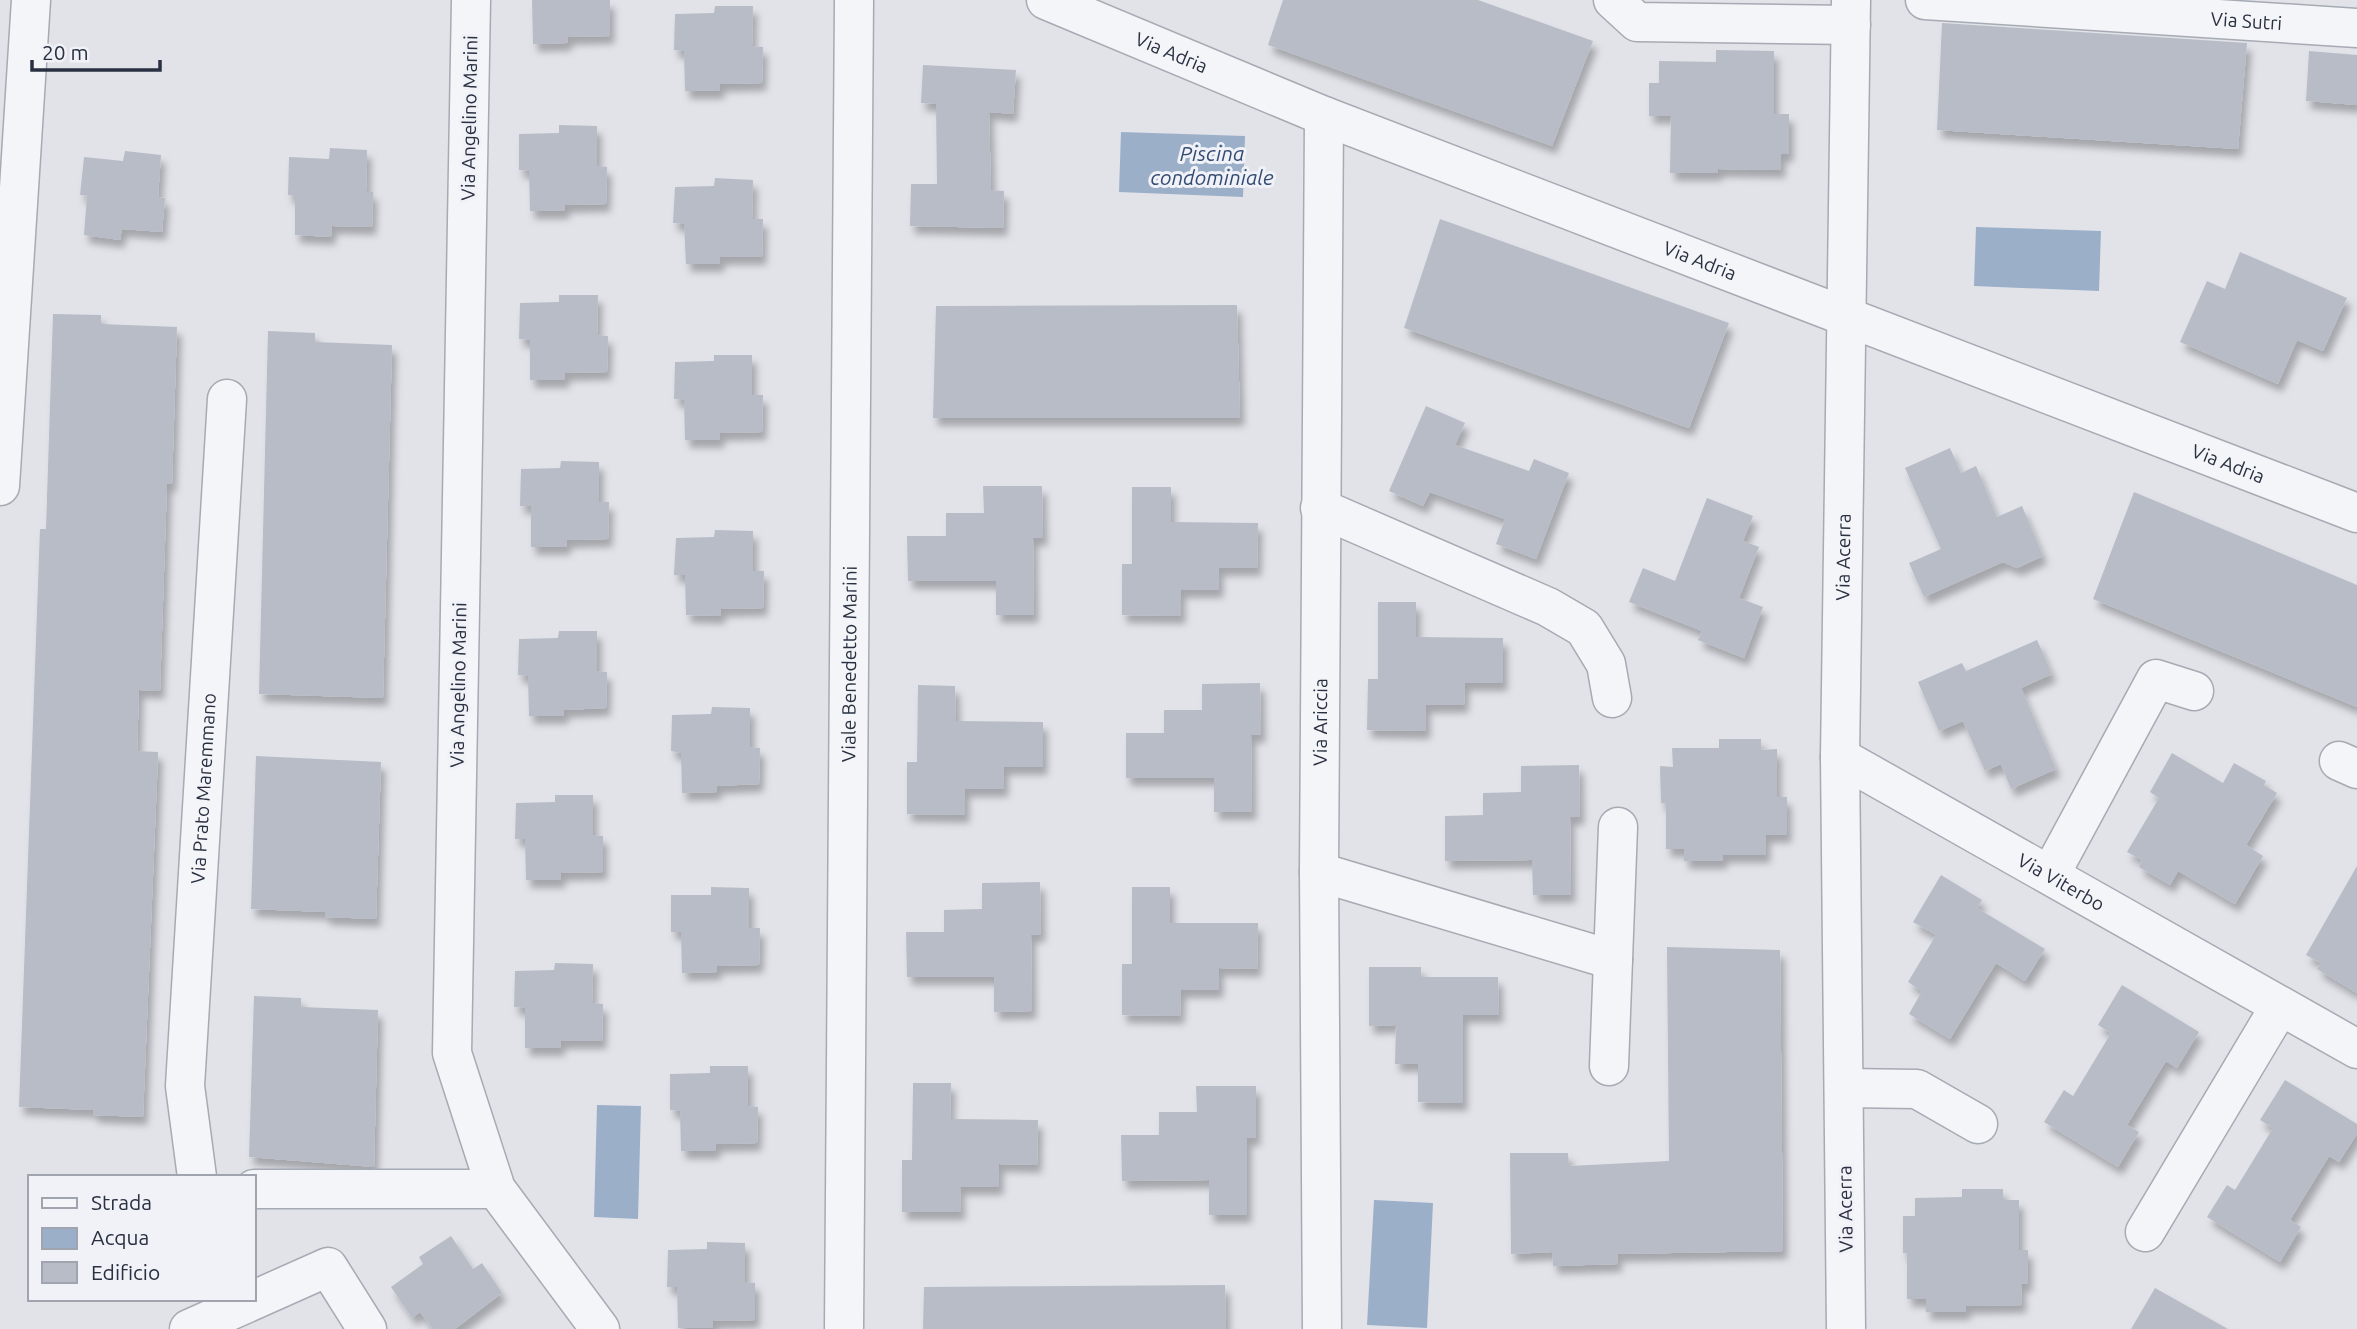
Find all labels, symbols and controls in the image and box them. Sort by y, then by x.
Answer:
street label: Via Sutri [2210,8,2283,34]
street label: Via Adria [1132,27,1211,77]
scale bar [32,28,159,72]
street label: Via Angelino Marini [457,35,481,201]
text: 20 m [42,40,89,64]
water label: Piscina condominiale [1150,141,1274,189]
street label: Via Adria [1660,236,1740,284]
street label: Via Adria [2189,440,2268,488]
street label: Via Acerra [1831,513,1855,601]
street label: Viale Benedetto Marini [837,566,861,762]
street label: Via Angelino Marini [446,602,470,768]
street label: Via Ariccia [1309,678,1331,766]
street label: Via Prato Maremmano [186,692,220,884]
street label: Via Viterbo [2014,849,2108,915]
street label: Via Acerra [1833,1165,1857,1253]
legend [28,1175,256,1301]
text: Strada [91,1190,152,1214]
text: Acqua [91,1225,149,1249]
text: Edificio [91,1260,160,1284]

